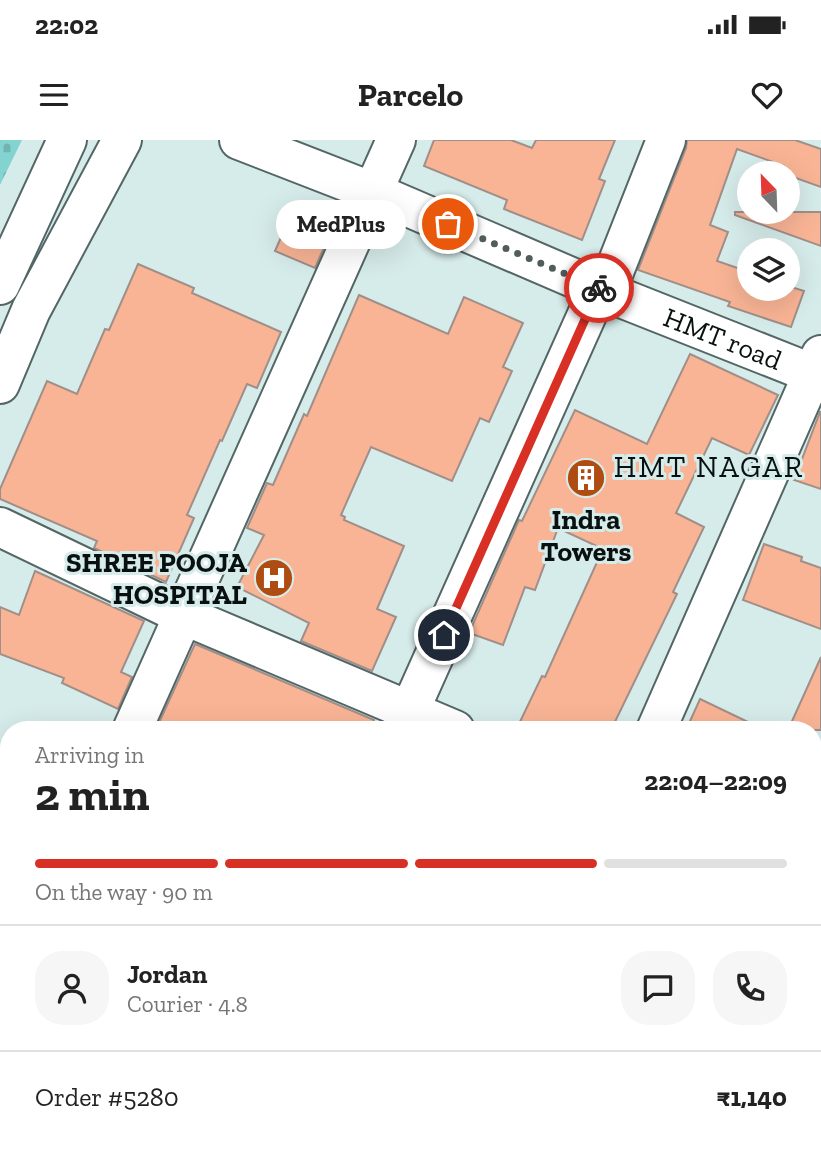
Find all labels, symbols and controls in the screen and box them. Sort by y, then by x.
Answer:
text: 22:02 [35,9,98,41]
icon: menu [35,76,73,114]
text: Parcelo [358,76,463,114]
icon: heart [748,76,786,114]
north arrow [737,161,800,224]
map controls [737,161,800,301]
pin [418,194,478,254]
callout: MedPlus [276,200,406,248]
icon: bag [429,205,467,243]
text: MedPlus [297,210,385,238]
button: layers [737,238,800,301]
courier [564,253,634,323]
icon: bike [580,269,618,307]
street label: HMT road [659,300,787,376]
district label: HMT NAGAR [614,449,804,485]
building icon: Indra Towers [565,457,607,499]
place label: Indra Towers [541,503,632,568]
place label: SHREE POOJA HOSPITAL [66,546,248,611]
hospital icon: SHREE POOJA HOSPITAL [253,557,295,599]
pin [414,605,474,665]
icon: home [425,616,463,654]
text: Arriving in [35,741,144,769]
text: 22:04–22:09 [644,765,787,797]
text: 2 min [35,767,150,822]
text: On the way · 90 m [35,878,213,906]
button: person [35,951,109,1025]
button: chat [621,951,695,1025]
button: phone [713,951,787,1025]
text: Jordan [127,958,207,990]
text: Courier · 4.8 [127,990,248,1018]
text: Order #5280 [35,1081,179,1113]
text: ₹1,140 [716,1081,787,1113]

